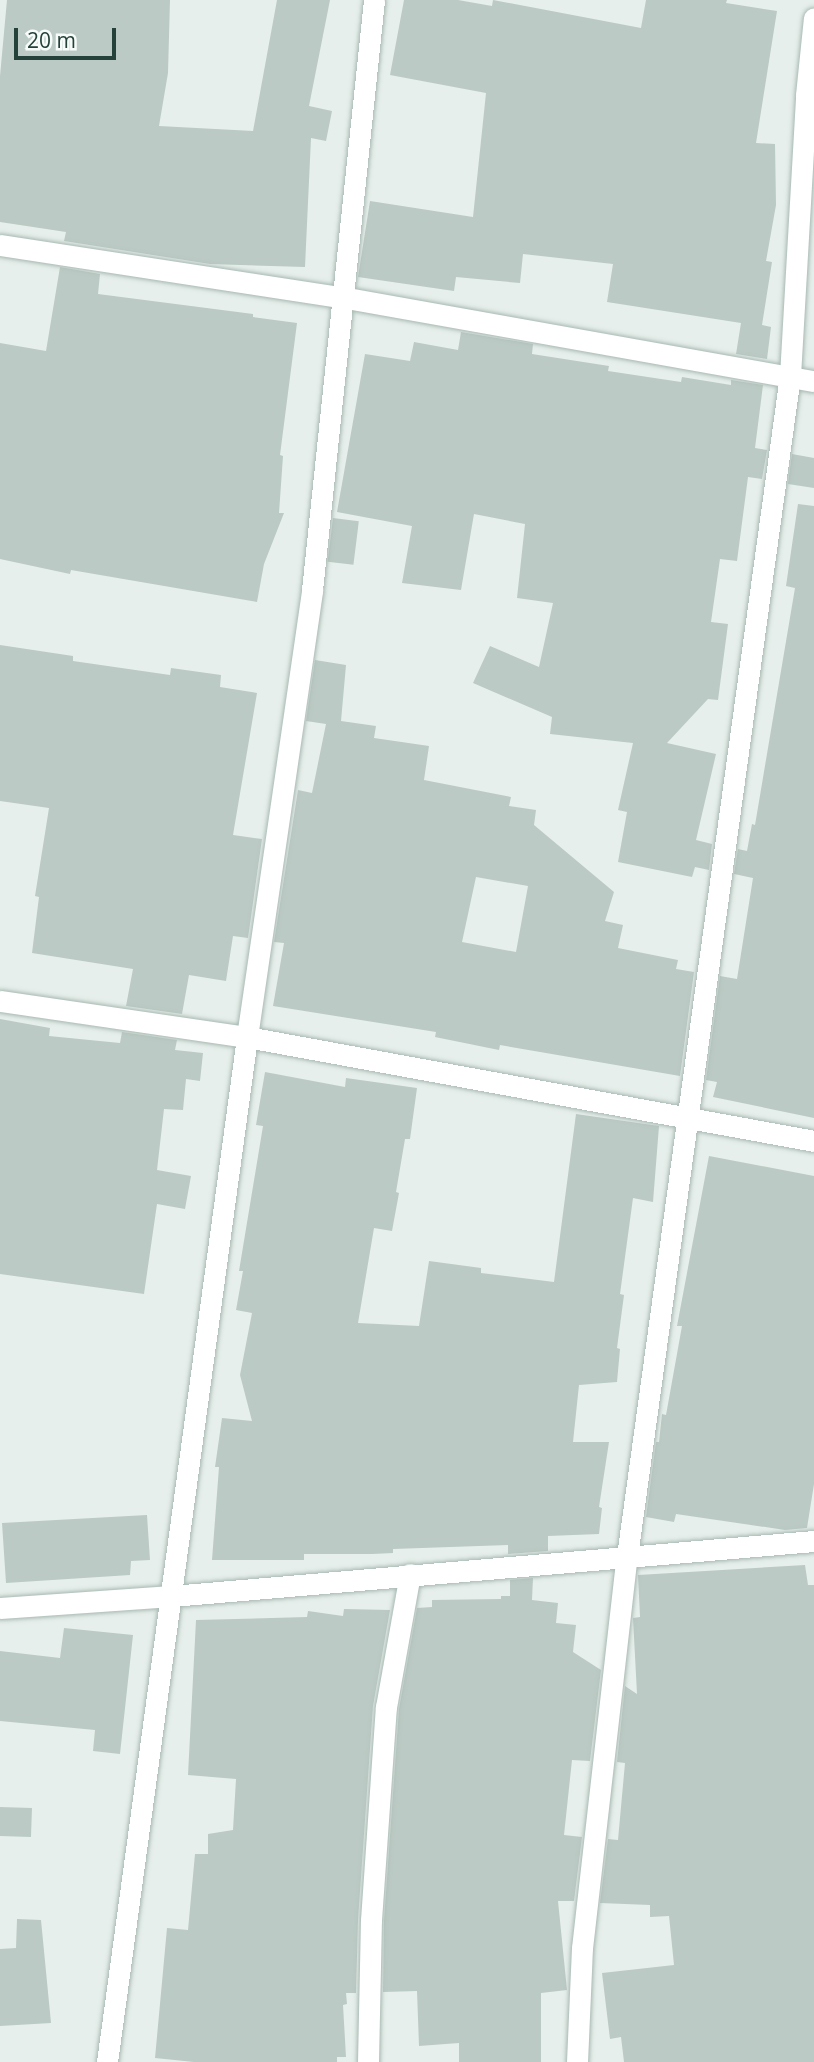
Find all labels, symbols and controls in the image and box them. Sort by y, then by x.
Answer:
scale bar [18,14,119,58]
text: 20 m [27,26,76,54]

